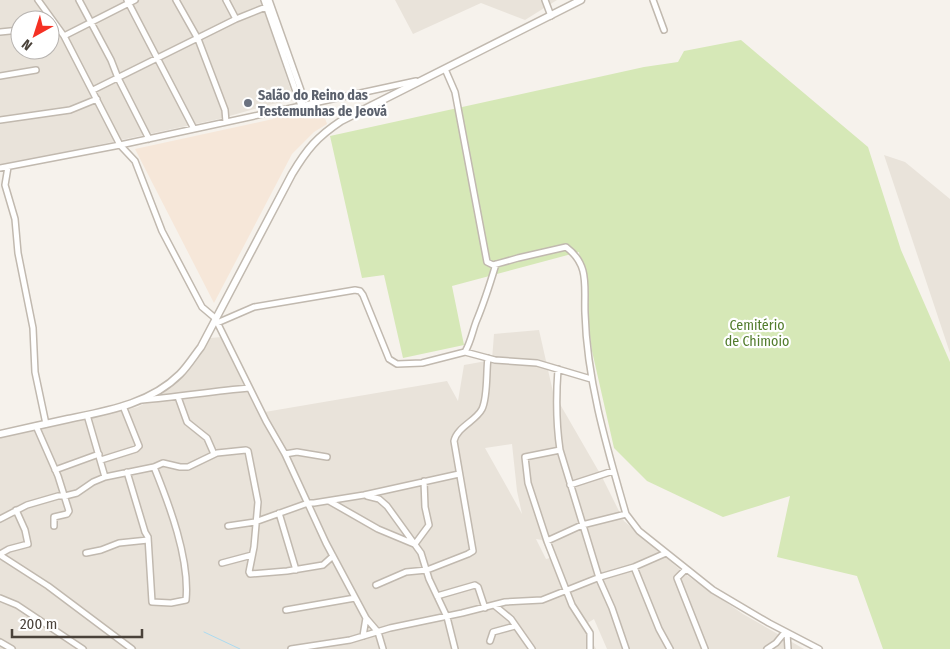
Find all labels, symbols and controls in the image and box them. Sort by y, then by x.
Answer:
north arrow [10,10,60,60]
text: N [19,35,36,54]
place label: Salão do Reino das Testemunhas de Jeová [258,87,387,120]
marker: Salão do Reino das Testemunhas de Jeová [242,97,254,109]
park label: Cemitério de Chimoio [725,317,789,350]
scale bar [12,606,142,638]
text: 200 m [20,615,57,633]

